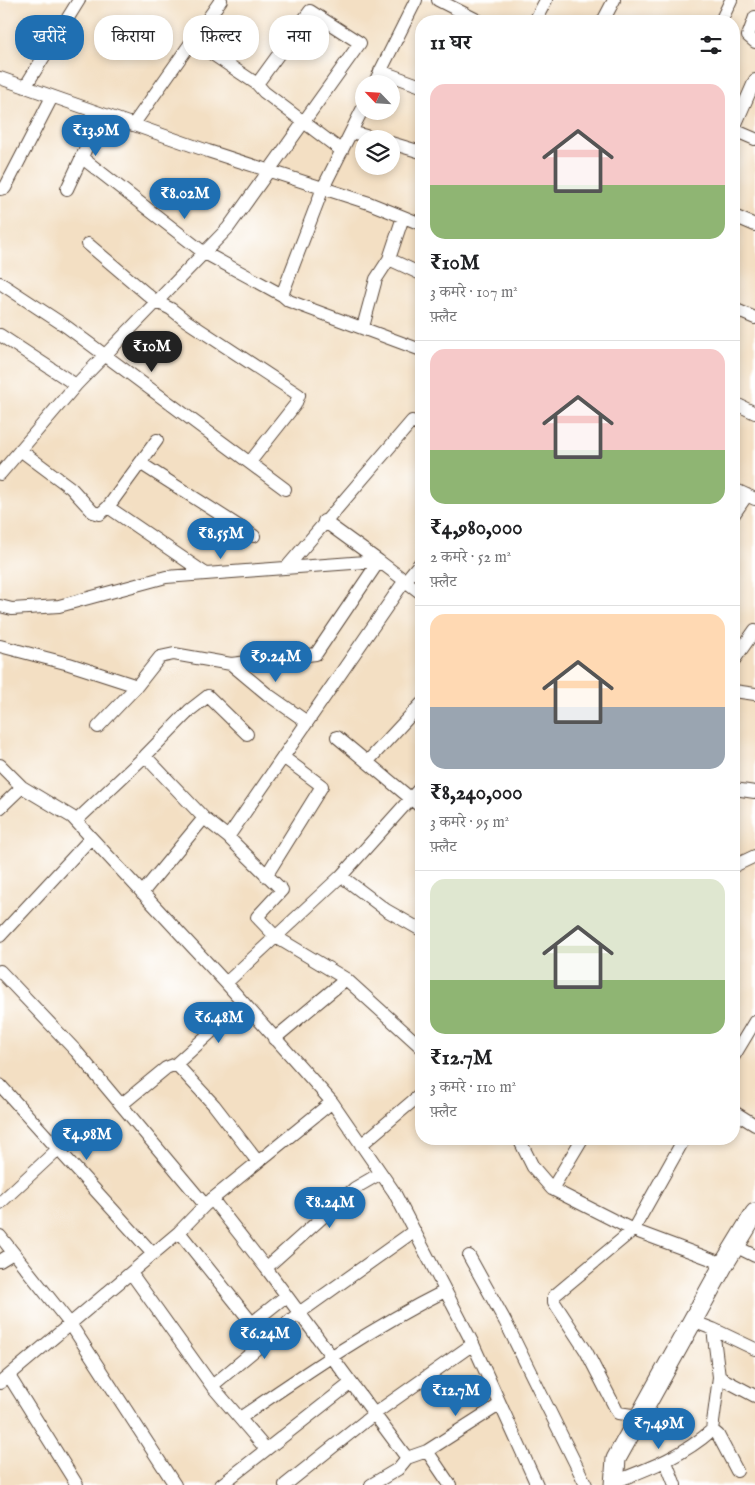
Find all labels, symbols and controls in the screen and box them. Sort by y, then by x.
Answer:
chip: खरीदें [15,15,84,60]
chip: किराया [94,15,173,60]
chip: फ़िल्टर [183,15,259,60]
chip: नया [269,15,329,60]
text: 11 घर [430,30,471,57]
icon: filters [697,31,725,59]
north arrow [355,75,400,120]
map controls [355,75,400,175]
pin: ₹13.9M [55,114,137,157]
icon: home [533,116,623,206]
text: ₹13.9M [73,121,119,141]
button: layers [355,130,400,175]
pin: ₹8.02M [144,178,226,220]
text: ₹8.02M [160,184,210,204]
text: ₹10M [430,250,480,277]
text: 3 कमरे · 107 m² [430,283,518,303]
text: फ़्लैट [430,308,457,328]
pin: ₹10M [122,330,182,373]
text: ₹10M [133,337,171,357]
icon: home [533,382,623,472]
text: ₹4,980,000 [430,515,523,542]
pin: ₹8.55M [180,518,262,560]
text: ₹8.55M [198,524,244,544]
text: 2 कमरे · 52 m² [430,548,511,568]
text: फ़्लैट [430,573,457,593]
pin: ₹9.24M [235,640,317,683]
text: ₹9.24M [251,647,301,667]
icon: home [533,647,623,737]
text: ₹8,240,000 [430,780,523,807]
text: 3 कमरे · 95 m² [430,813,509,833]
text: फ़्लैट [430,838,457,858]
icon: home [533,912,623,1002]
pin: ₹6.48M [178,1002,260,1044]
text: ₹6.48M [195,1008,243,1028]
text: ₹12.7M [430,1045,493,1072]
text: 3 कमरे · 110 m² [430,1078,516,1098]
text: फ़्लैट [430,1103,457,1123]
pin: ₹4.98M [46,1118,128,1161]
text: ₹4.98M [63,1125,111,1145]
pin: ₹8.24M [289,1186,371,1229]
text: ₹8.24M [305,1193,355,1213]
pin: ₹6.24M [224,1318,306,1360]
text: ₹6.24M [240,1324,290,1344]
pin: ₹12.7M [415,1374,497,1417]
text: ₹12.7M [432,1381,480,1401]
pin: ₹7.49M [618,1408,700,1450]
text: ₹7.49M [634,1414,684,1434]

